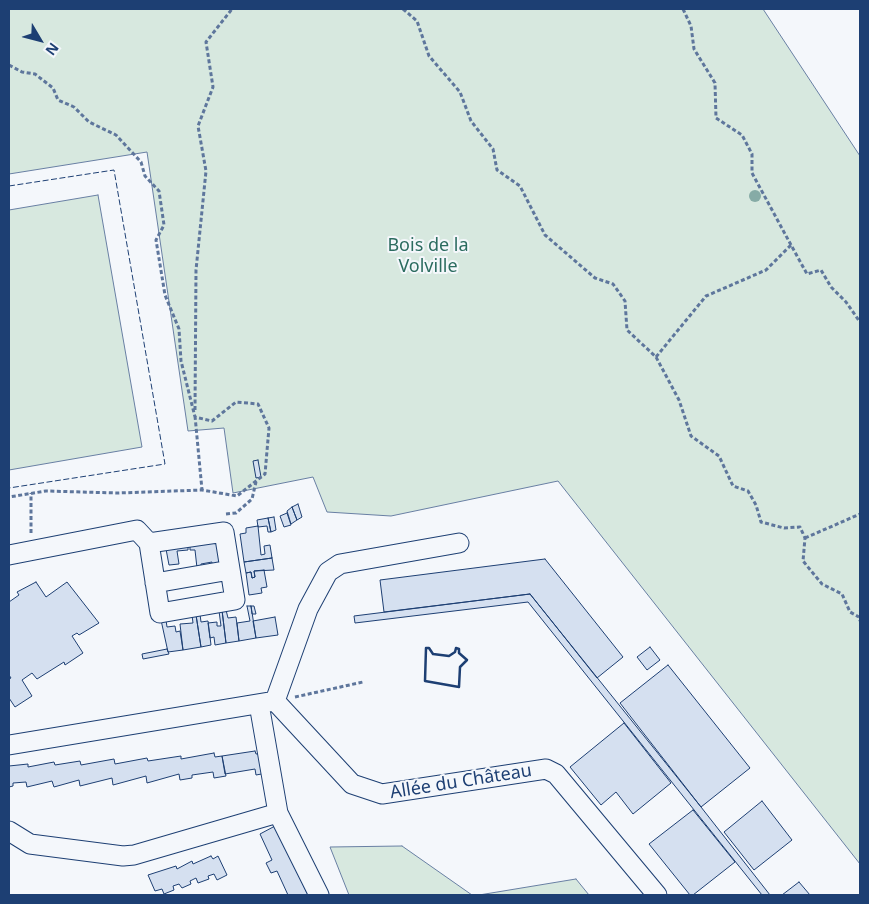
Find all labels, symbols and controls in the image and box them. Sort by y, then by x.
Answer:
north arrow [15,15,65,65]
text: N [41,39,63,60]
park label: Bois de la Volville [387,235,469,278]
street label: Allée du Château [389,760,533,804]

